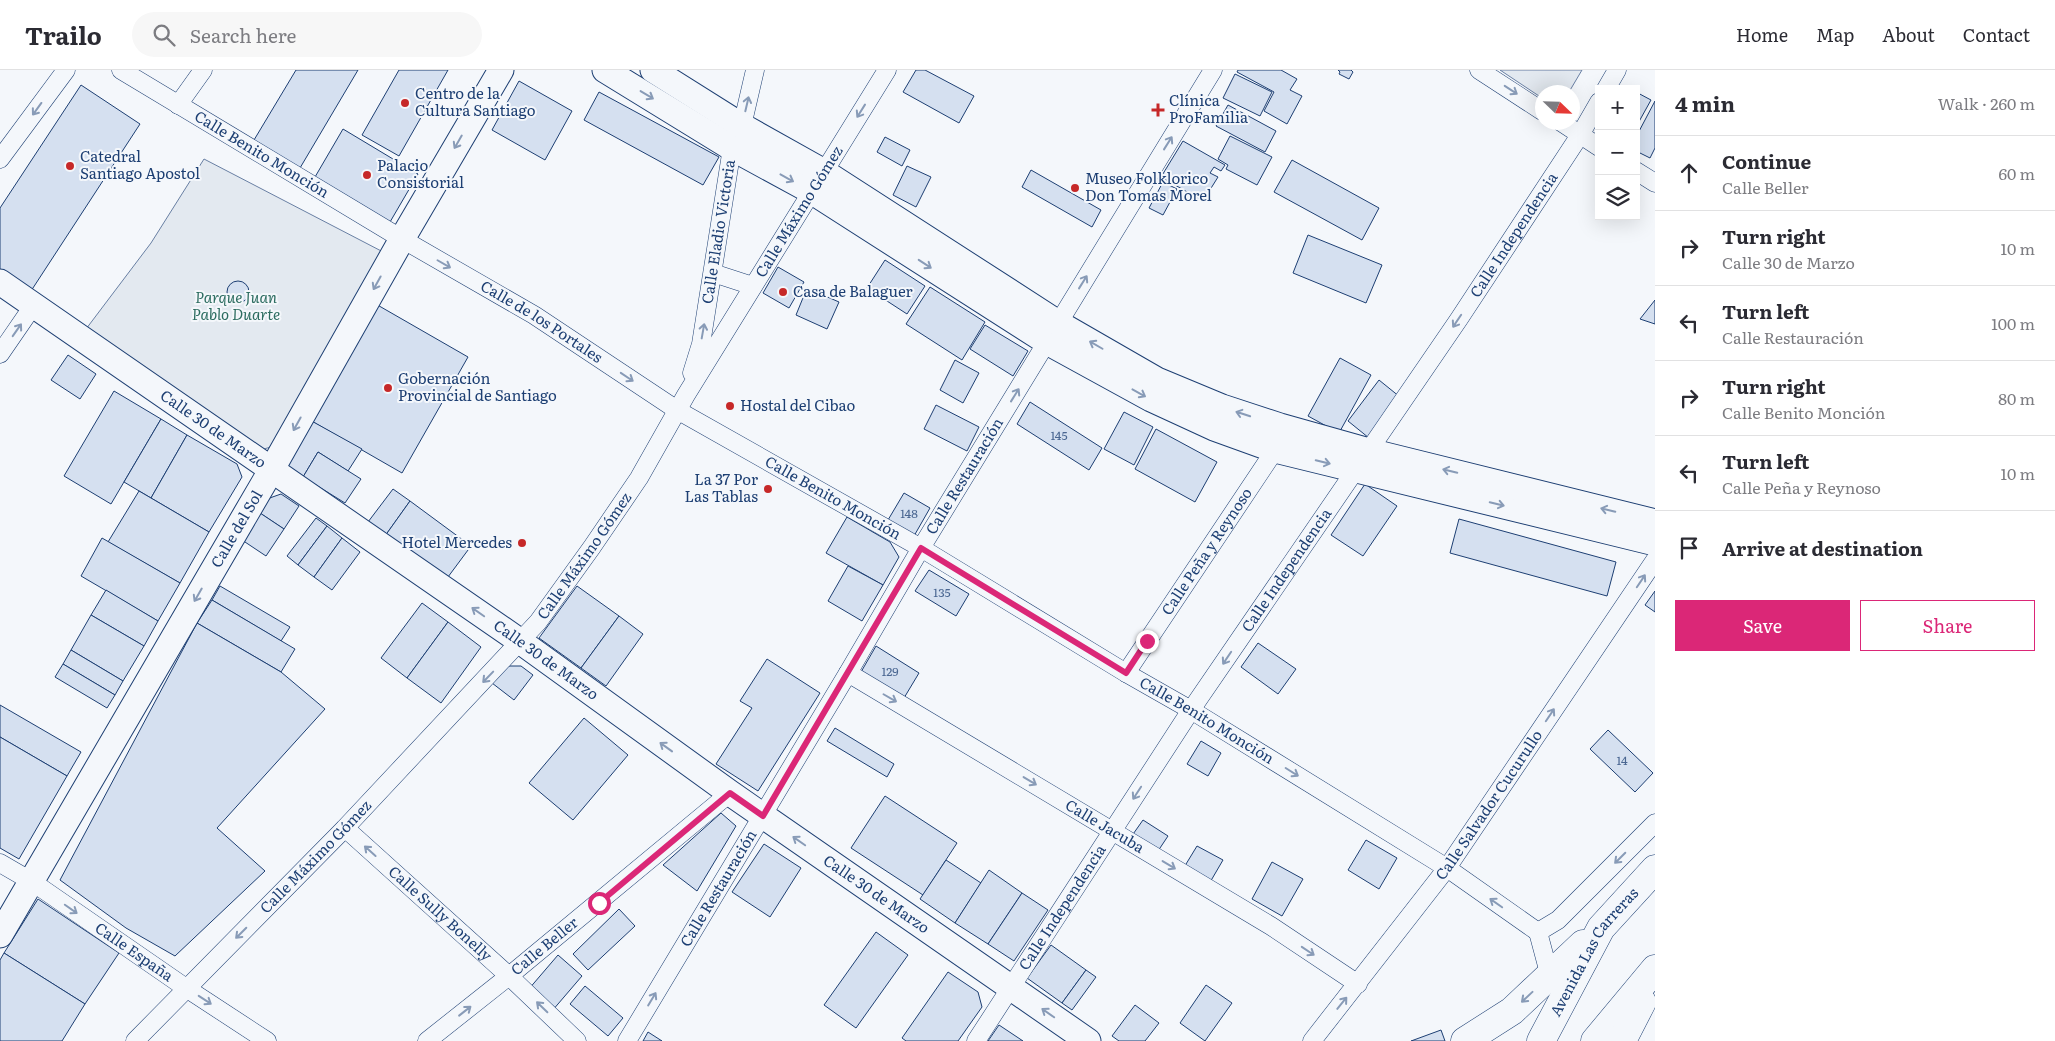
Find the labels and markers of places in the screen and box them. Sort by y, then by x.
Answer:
place label: Centro de la Cultura Santiago [415,81,536,121]
place label: Clínica ProFamilia [1169,88,1249,128]
marker: Centro de la Cultura Santiago [399,97,411,109]
marker: Clínica ProFamilia [1151,103,1165,117]
place label: Catedral Santiago Apostol [80,144,200,184]
place label: Palacio Consistorial [377,153,464,193]
marker: Catedral Santiago Apostol [64,160,76,172]
place label: Museo Folklorico Don Tomas Morel [1085,166,1212,206]
marker: Palacio Consistorial [361,169,373,181]
marker: Museo Folklorico Don Tomas Morel [1069,182,1081,194]
place label: Casa de Balaguer [793,279,913,302]
marker: Casa de Balaguer [777,286,789,298]
place label: Gobernación Provincial de Santiago [398,366,557,406]
marker: Gobernación Provincial de Santiago [382,382,394,394]
place label: Hostal del Cibao [740,393,856,416]
marker: Hostal del Cibao [724,400,736,412]
place label: La 37 Por Las Tablas [684,467,758,507]
marker: La 37 Por Las Tablas [762,483,774,495]
place label: Hotel Mercedes [402,530,512,553]
marker: Hotel Mercedes [516,537,528,549]

